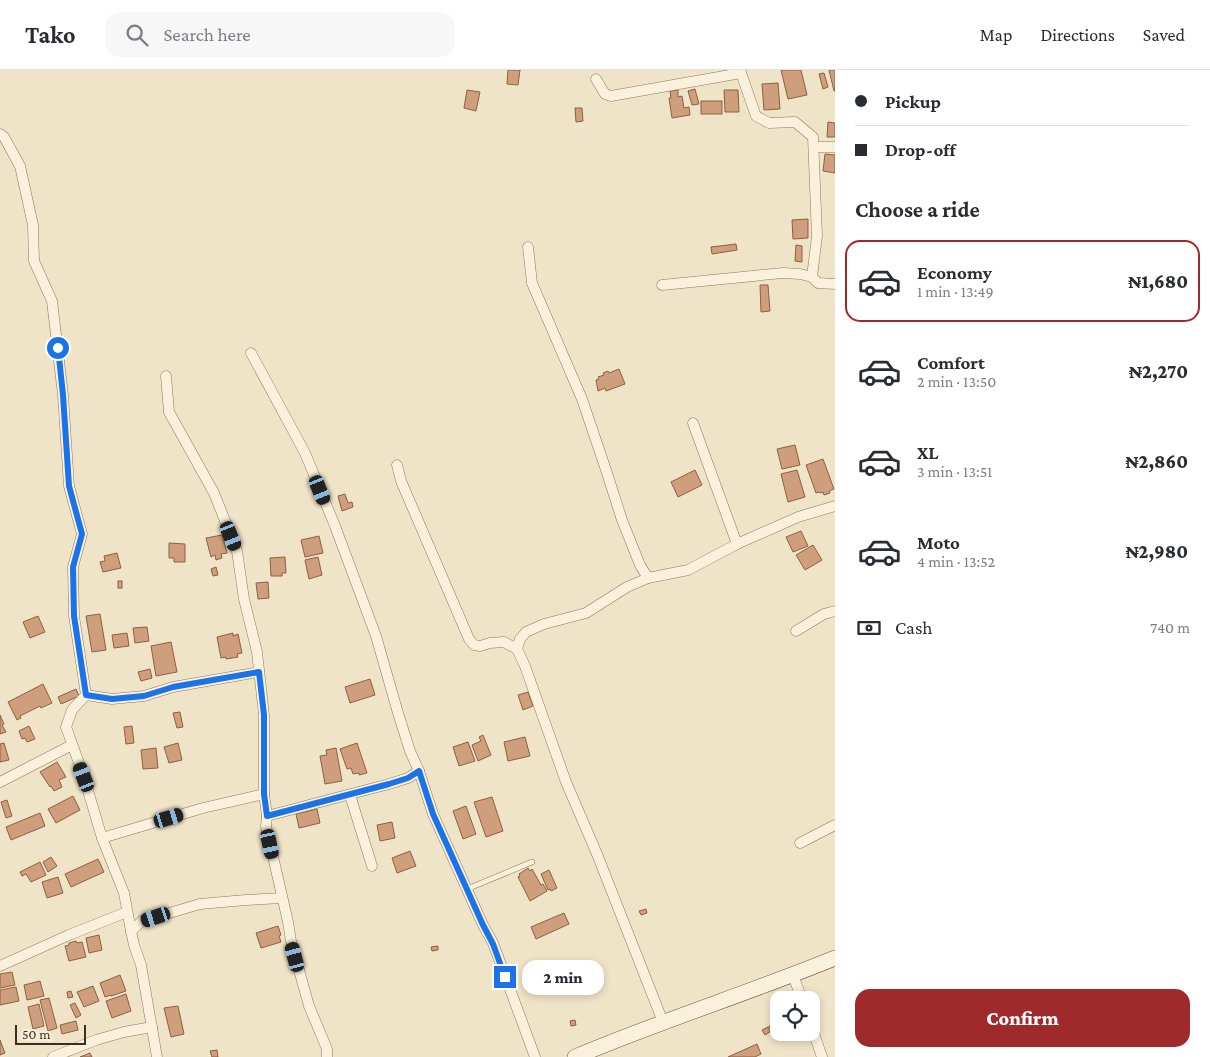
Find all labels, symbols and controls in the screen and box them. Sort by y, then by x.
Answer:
search box [105,12,455,57]
text: Tako [25,21,75,48]
icon: search [123,21,151,49]
text: Search here [163,24,251,45]
text: Map [980,25,1012,45]
text: Directions [1040,25,1115,45]
text: Saved [1143,25,1185,45]
text: Pickup [885,91,941,112]
text: Drop-off [885,139,956,160]
text: Choose a ride [855,197,980,222]
icon: car [857,259,902,304]
text: Economy [917,262,992,283]
text: ₦1,680 [1128,271,1188,292]
text: 1 min · 13:49 [917,283,994,300]
route start [47,337,69,359]
icon: car [857,349,902,394]
text: Comfort [917,352,985,373]
text: ₦2,270 [1129,361,1188,382]
text: 2 min · 13:50 [917,373,996,390]
icon: car [857,439,902,484]
text: XL [917,442,939,463]
text: ₦2,860 [1125,451,1188,472]
text: 3 min · 13:51 [917,463,992,480]
car [307,473,332,507]
car [218,519,243,553]
icon: car [857,529,902,574]
text: Moto [917,532,960,553]
text: ₦2,980 [1125,541,1188,562]
text: 4 min · 13:52 [917,553,995,570]
icon: cash [855,614,883,642]
text: Cash [895,617,933,638]
text: 740 m [1150,619,1190,636]
car [71,760,96,794]
car [152,806,185,830]
car [259,828,280,860]
car [139,905,172,929]
car [283,941,306,973]
callout: 2 min [522,960,605,994]
route end [494,966,516,988]
text: 2 min [543,969,583,986]
button: Confirm [855,989,1190,1047]
map controls [770,991,820,1041]
button: locate [770,991,820,1041]
scale bar [15,1022,86,1045]
text: 50 m [22,1026,50,1042]

